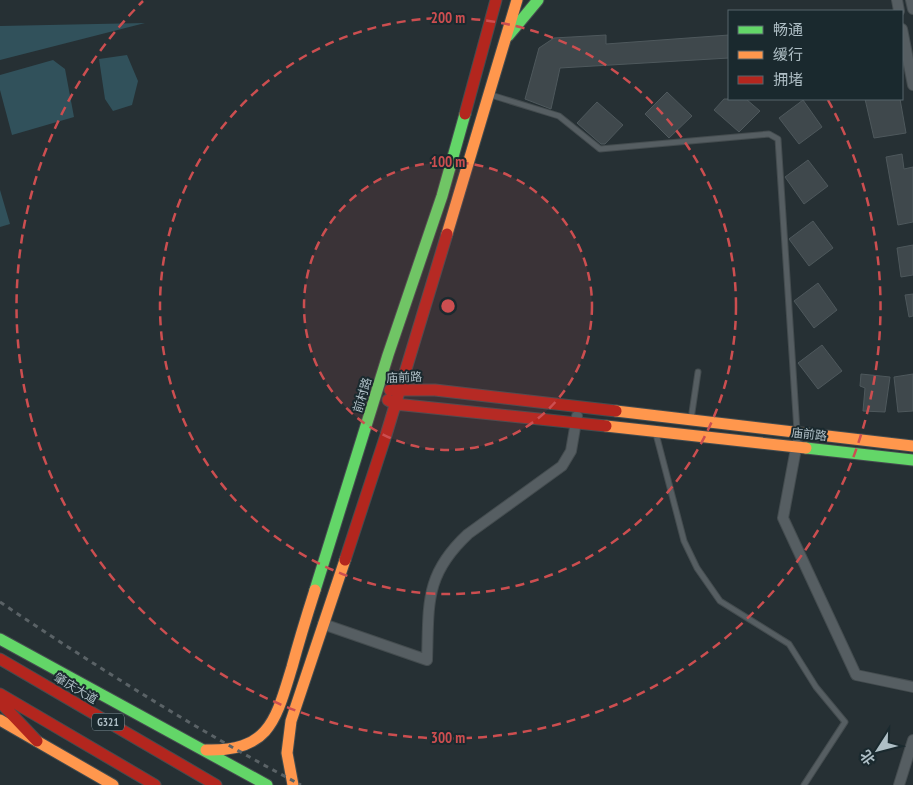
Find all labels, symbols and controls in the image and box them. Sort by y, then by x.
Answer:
text: 200 m [431,8,465,27]
legend [728,10,903,100]
text: 畅通 [773,20,803,39]
text: 缓行 [773,45,803,64]
text: 拥堵 [773,70,803,89]
text: 100 m [431,152,465,171]
centre of rings [439,297,457,315]
street label: 庙前路 [386,369,422,385]
street label: 前村路 [350,376,374,414]
street label: 庙前路 [790,425,828,443]
street label: 肇庆大道 [52,669,100,707]
road number: G321 [92,714,124,730]
north arrow [853,725,903,775]
text: 300 m [431,728,465,747]
text: 北 [856,747,879,769]

